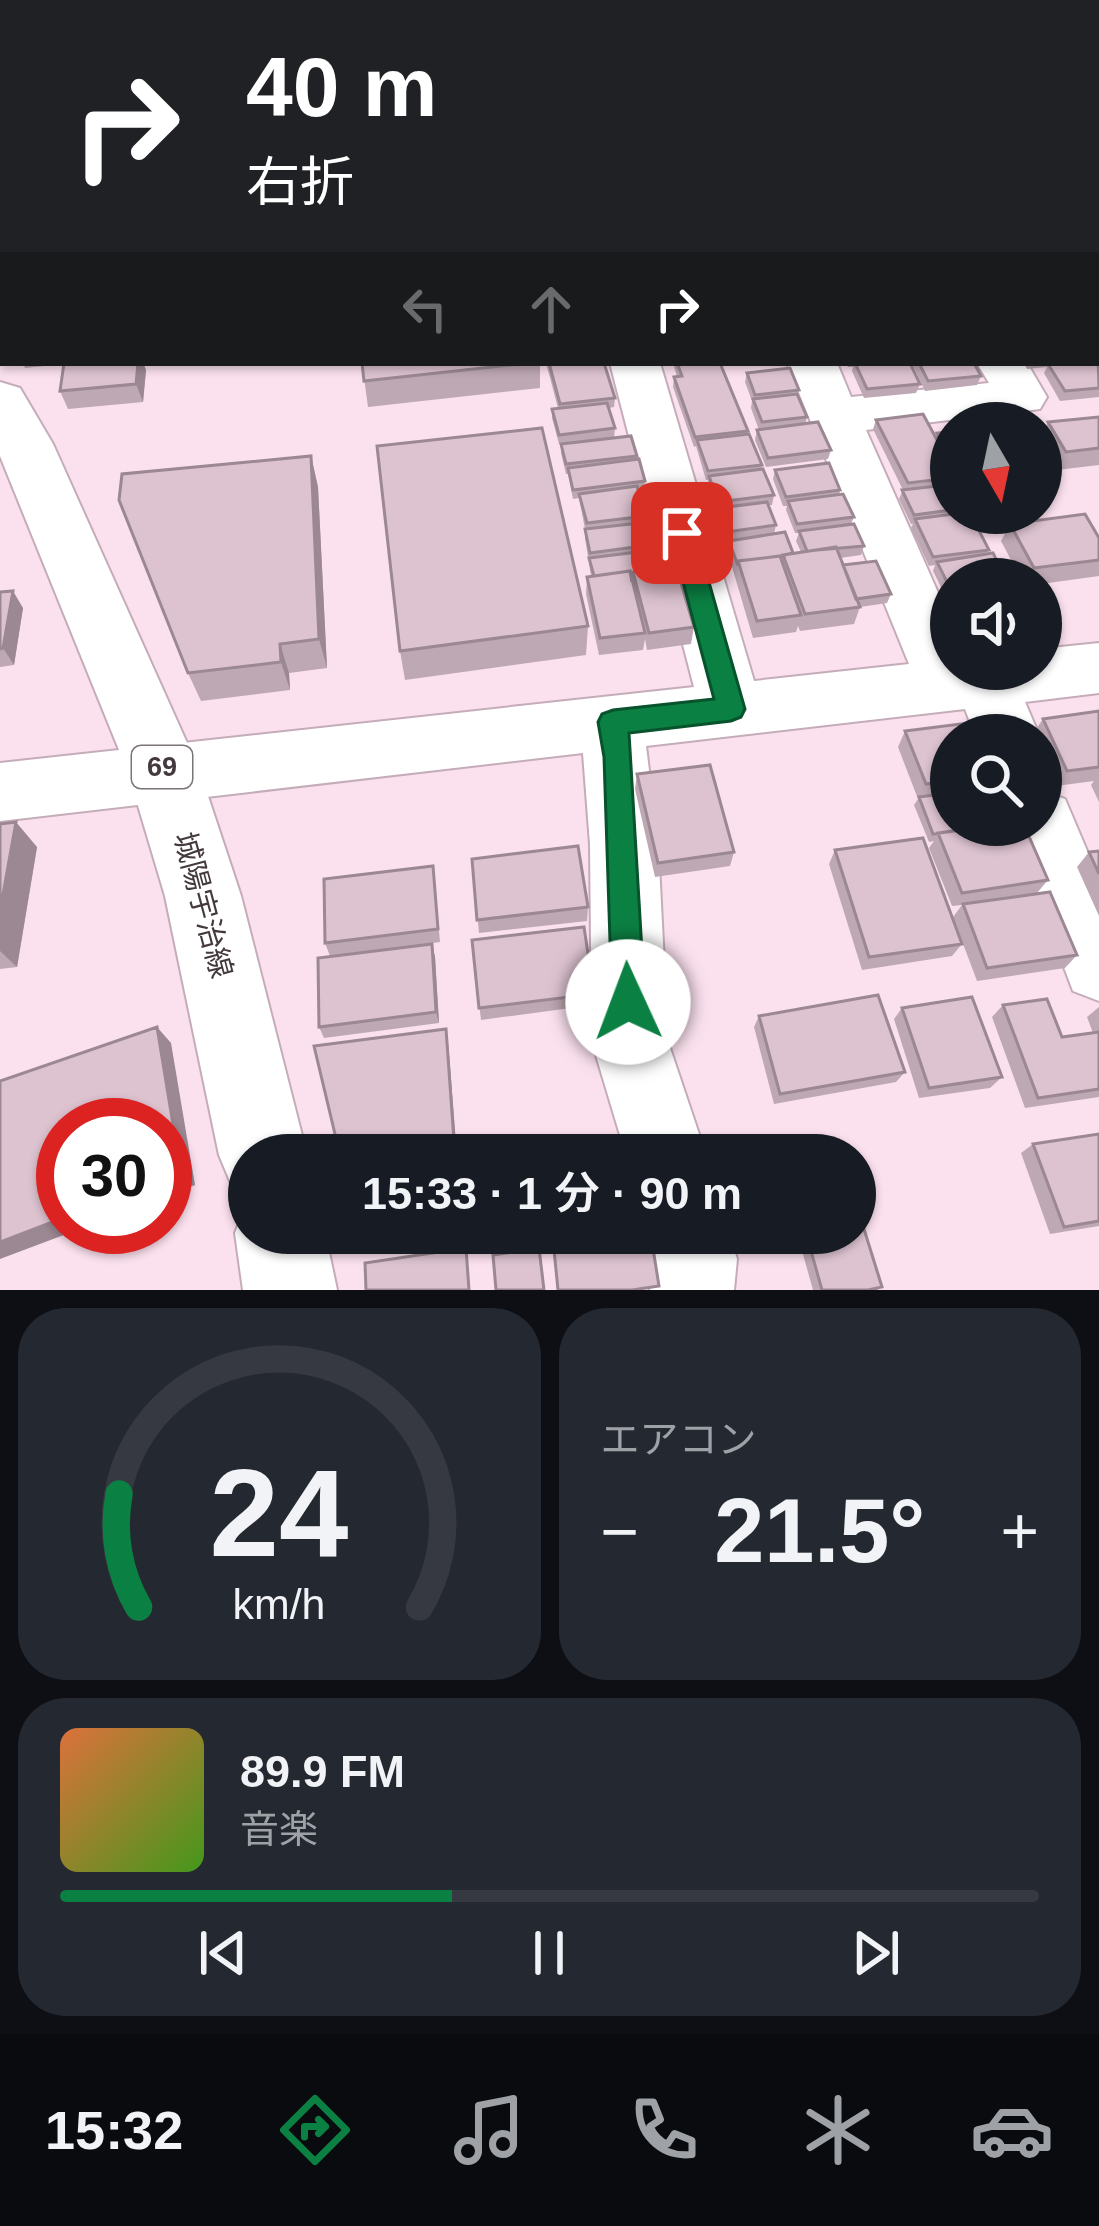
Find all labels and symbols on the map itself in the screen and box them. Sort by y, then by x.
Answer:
north arrow [930,402,1062,534]
pin [631,482,733,584]
road number: 69 [132,746,192,788]
street label: 城陽宇治線 [168,828,239,982]
position arrow [565,939,691,1065]
speed limit sign: 30 [36,1098,192,1254]

